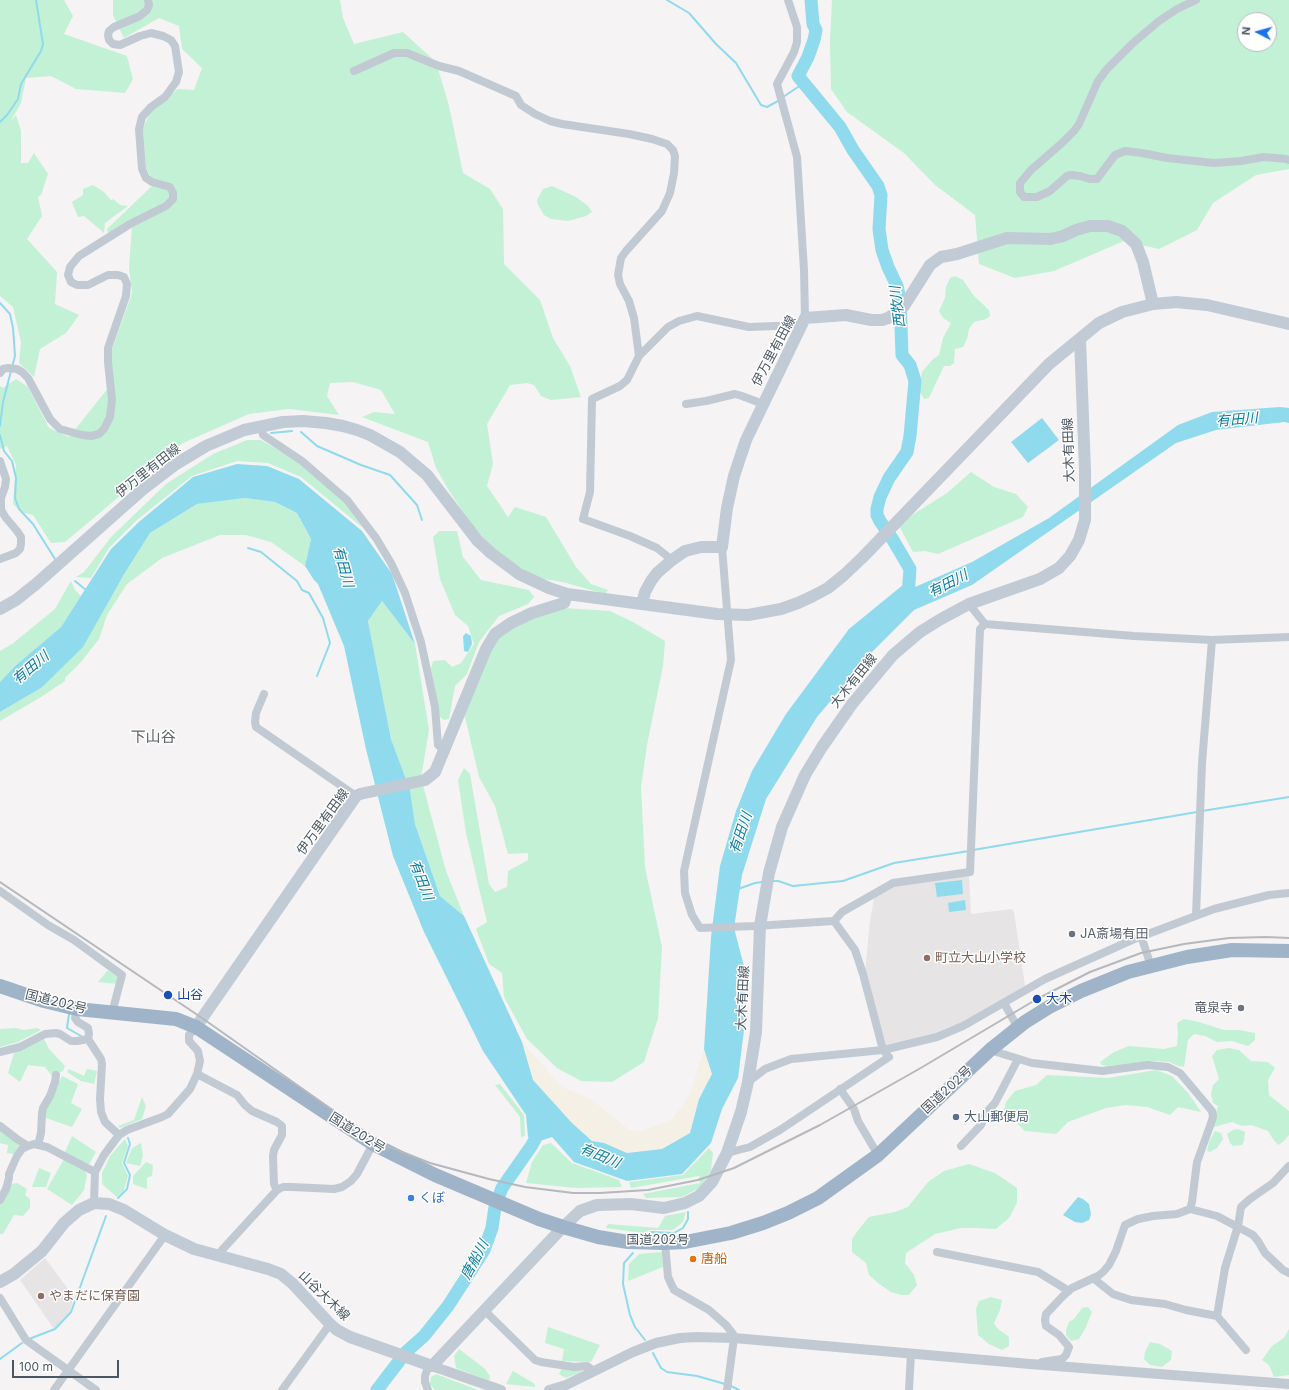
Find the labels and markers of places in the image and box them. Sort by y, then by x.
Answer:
place label: JA斎場有田 [1080,926,1148,942]
marker: JA斎場有田 [1067,929,1077,939]
place label: 町立大山小学校 [935,950,1026,966]
marker: 町立大山小学校 [922,953,932,963]
place label: 山谷 [177,987,203,1003]
marker: 山谷 [162,989,174,1001]
place label: 大木 [1046,991,1072,1007]
marker: 大木 [1031,993,1043,1005]
place label: 竜泉寺 [1194,1000,1233,1016]
marker: 竜泉寺 [1236,1003,1246,1013]
place label: 大山郵便局 [964,1109,1029,1125]
marker: 大山郵便局 [951,1112,961,1122]
place label: くぼ [419,1190,445,1206]
marker: くぼ [406,1193,416,1203]
place label: 唐船 [701,1251,727,1267]
marker: 唐船 [688,1254,698,1264]
place label: やまだに保育園 [49,1288,140,1304]
marker: やまだに保育園 [36,1291,46,1301]

